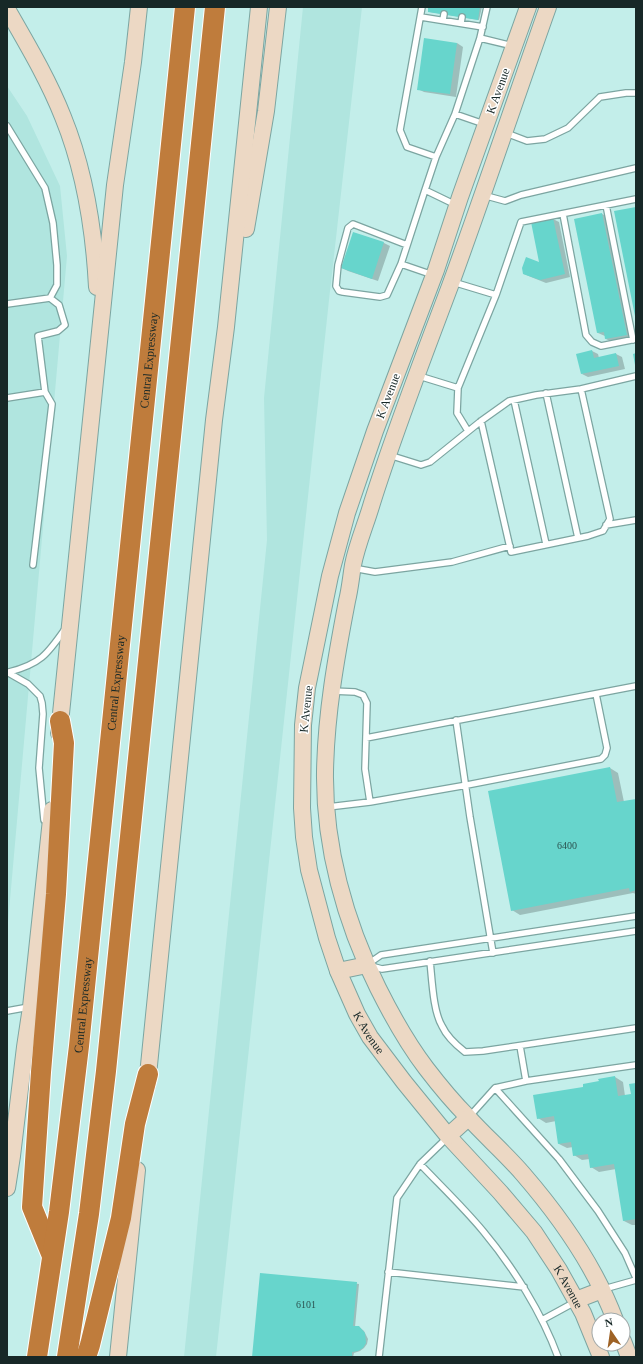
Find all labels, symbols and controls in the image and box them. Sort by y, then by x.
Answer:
street label: K Avenue [483,66,513,116]
street label: Central Expressway [137,312,161,409]
street label: K Avenue [373,371,403,421]
street label: Central Expressway [104,634,128,731]
street label: K Avenue [297,685,315,733]
house number: 6400 [557,840,577,851]
street label: Central Expressway [71,956,95,1054]
street label: K Avenue [350,1009,387,1057]
street label: K Avenue [551,1262,586,1311]
house number: 6101 [296,1299,316,1310]
north arrow [591,1312,631,1352]
text: N [604,1316,614,1329]

